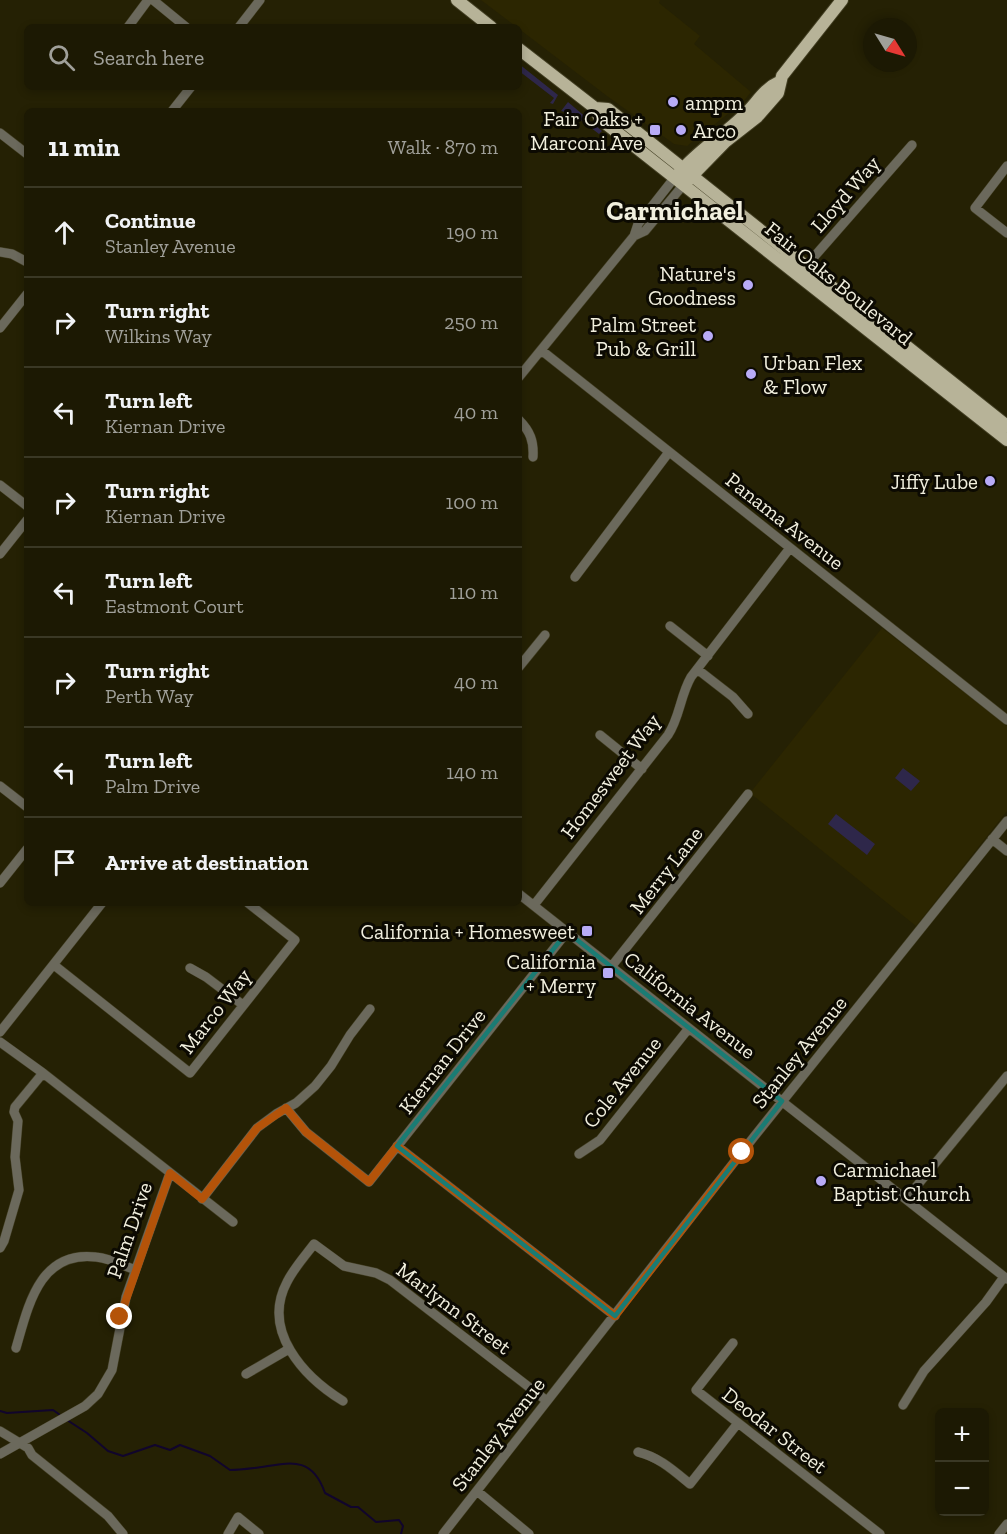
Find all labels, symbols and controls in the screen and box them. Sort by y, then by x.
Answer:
north arrow [863,18,917,72]
search box [24,24,522,90]
icon: search [45,41,78,74]
text: Search here [93,44,204,71]
place label: ampm [685,90,743,115]
marker: ampm [666,95,680,109]
place label: Fair Oaks + Marconi Ave [530,106,643,155]
place label: Arco [693,118,736,143]
marker: Fair Oaks + Marconi Ave [648,123,662,137]
marker: Arco [674,123,688,137]
text: 11 min [48,131,120,163]
text: Walk · 870 m [388,135,498,159]
street label: Lloyd Way [805,151,885,237]
district label: Carmichael [606,195,744,227]
text: Continue [105,207,196,234]
icon: ahead [48,216,81,249]
street label: Fair Oaks Boulevard [760,216,918,350]
text: 190 m [446,220,498,244]
text: Stanley Avenue [105,234,236,258]
place label: Nature's Goodness [648,261,736,310]
marker: Nature's Goodness [741,278,755,292]
text: Turn right [105,297,209,324]
icon: right [48,306,81,339]
text: 250 m [444,310,498,334]
place label: Palm Street Pub & Grill [590,312,696,361]
text: Wilkins Way [105,324,212,348]
marker: Palm Street Pub & Grill [701,329,715,343]
place label: Urban Flex & Flow [763,350,863,399]
marker: Urban Flex & Flow [744,367,758,381]
text: Turn left [105,387,192,414]
icon: left [48,396,81,429]
text: 40 m [454,400,498,424]
text: Kiernan Drive [105,414,225,438]
street label: Panama Avenue [721,467,849,575]
place label: Jiffy Lube [891,469,978,494]
marker: Jiffy Lube [983,474,997,488]
text: Turn right [105,477,209,504]
icon: right [48,486,81,519]
text: 100 m [445,490,498,514]
text: Kiernan Drive [105,504,225,528]
text: Turn left [105,567,192,594]
icon: left [48,576,81,609]
text: 110 m [449,580,498,604]
text: Eastmont Court [105,594,244,618]
text: Turn right [105,657,209,684]
icon: right [48,666,81,699]
text: 40 m [454,670,498,694]
text: Perth Way [105,684,193,708]
street label: Homesweet Way [555,708,665,843]
text: Turn left [105,747,192,774]
icon: left [48,756,81,789]
text: 140 m [446,760,498,784]
text: Palm Drive [105,774,200,798]
street label: Merry Lane [624,821,708,919]
icon: arrive [48,846,81,879]
text: Arrive at destination [105,849,308,876]
place label: California + Homesweet [361,919,575,944]
marker: California + Homesweet [580,924,594,938]
street label: California Avenue [619,946,761,1064]
place label: California + Merry [507,949,596,998]
street label: Marco Way [174,963,256,1058]
marker: California + Merry [601,966,615,980]
street label: Stanley Avenue [746,991,852,1113]
street label: Kiernan Drive [393,1003,491,1119]
street label: Cole Avenue [578,1031,667,1133]
route start [728,1138,754,1164]
place label: Carmichael Baptist Church [833,1157,970,1206]
marker: Carmichael Baptist Church [814,1174,828,1188]
street label: Palm Drive [101,1179,157,1281]
street label: Marlynn Street [392,1257,517,1359]
route end [106,1303,132,1329]
street label: Stanley Avenue [446,1372,550,1496]
street label: Deodar Street [718,1381,832,1479]
map controls [935,1408,989,1516]
button: + [935,1408,989,1462]
button: − [935,1462,989,1516]

